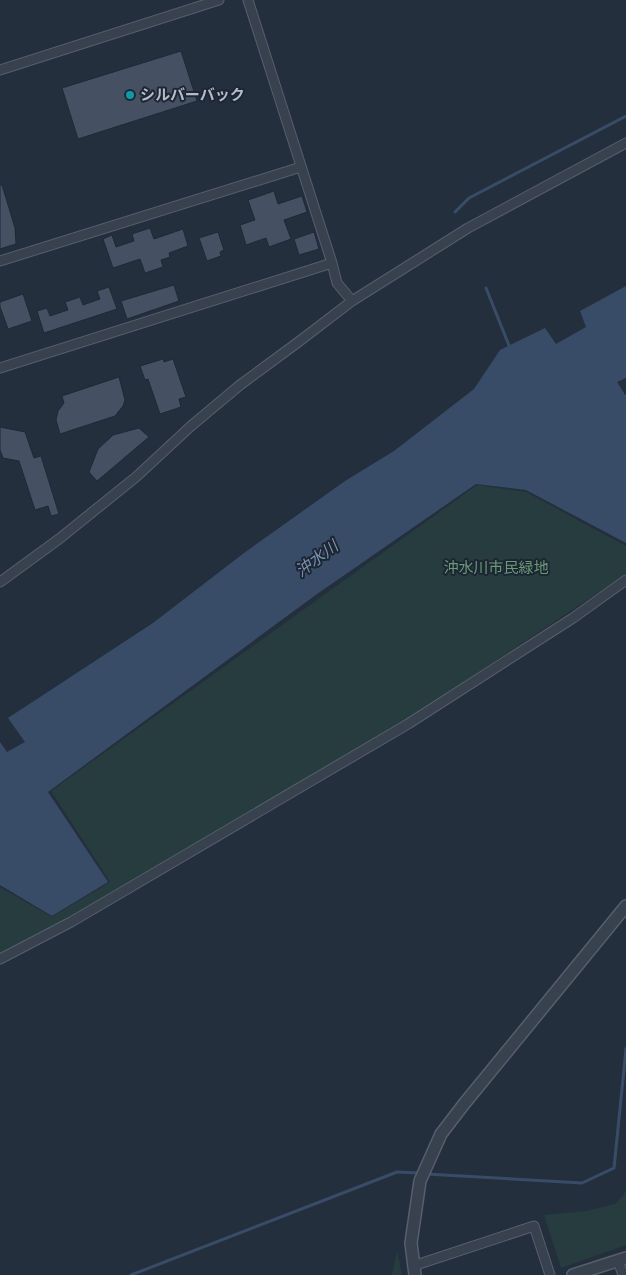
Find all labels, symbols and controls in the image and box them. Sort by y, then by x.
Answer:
place label: シルバーバック [140,86,245,104]
marker: シルバーバック [124,89,136,101]
water label: 沖水川 [292,535,344,581]
park label: 沖水川市民緑地 [443,559,549,577]

